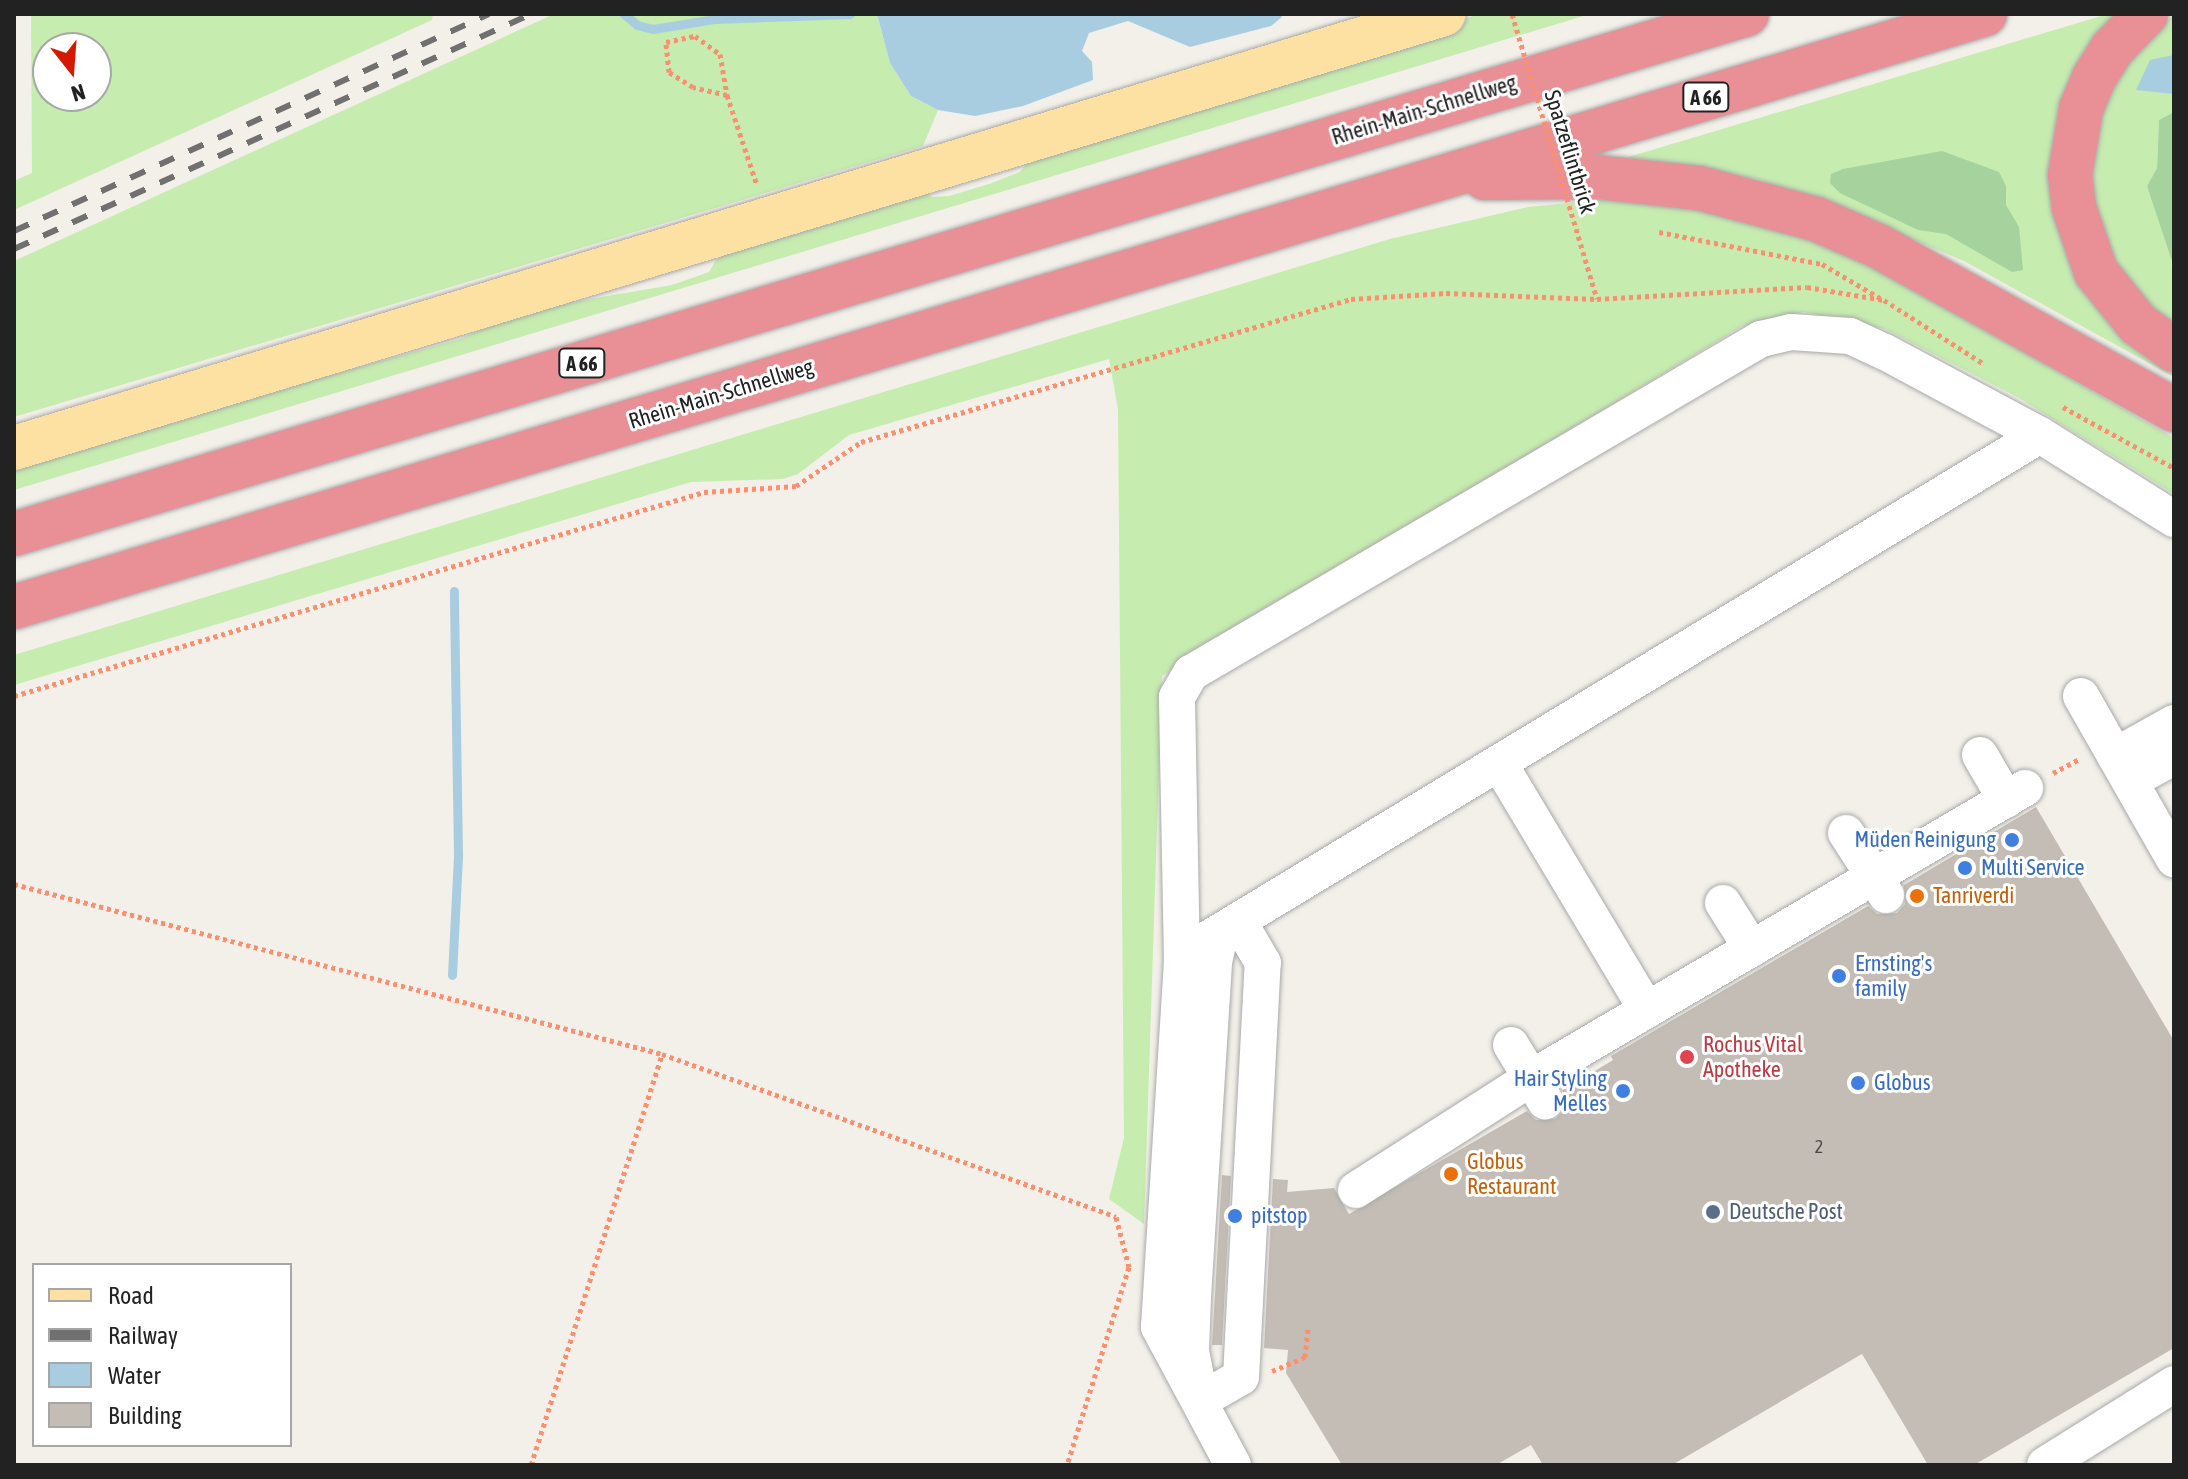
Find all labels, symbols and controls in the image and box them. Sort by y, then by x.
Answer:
north arrow [32,32,112,112]
street label: Rhein-Main-Schnellweg [1329,69,1519,151]
text: N [68,79,88,107]
road number: A 66 [1682,81,1730,113]
street label: Spatzeflintbrick [1539,87,1601,217]
road number: A 66 [558,347,606,379]
street label: Rhein-Main-Schnellweg [626,353,816,435]
place label: Müden Reinigung [1855,827,1996,853]
marker: Müden Reinigung [2003,831,2021,849]
place label: Multi Service [1981,855,2085,881]
marker: Multi Service [1956,859,1974,877]
place label: Tanriverdi [1933,883,2014,909]
marker: Tanriverdi [1908,887,1926,905]
place label: Ernsting's family [1855,950,1932,1002]
marker: Ernsting's family [1830,967,1848,985]
place label: Rochus Vital Apotheke [1703,1031,1803,1082]
marker: Rochus Vital Apotheke [1678,1048,1696,1066]
place label: Hair Styling Melles [1514,1065,1607,1116]
place label: Globus [1874,1070,1930,1096]
marker: Globus [1849,1074,1867,1092]
marker: Hair Styling Melles [1614,1082,1632,1100]
house number: 2 [1815,1136,1823,1158]
place label: Globus Restaurant [1467,1148,1556,1200]
marker: Globus Restaurant [1442,1165,1460,1183]
place label: Deutsche Post [1729,1199,1843,1225]
place label: pitstop [1251,1203,1307,1229]
marker: Deutsche Post [1704,1203,1722,1221]
marker: pitstop [1226,1207,1244,1225]
legend [32,1263,292,1447]
text: Road [108,1282,154,1309]
text: Railway [108,1322,178,1349]
text: Water [108,1362,161,1389]
text: Building [108,1402,181,1429]

